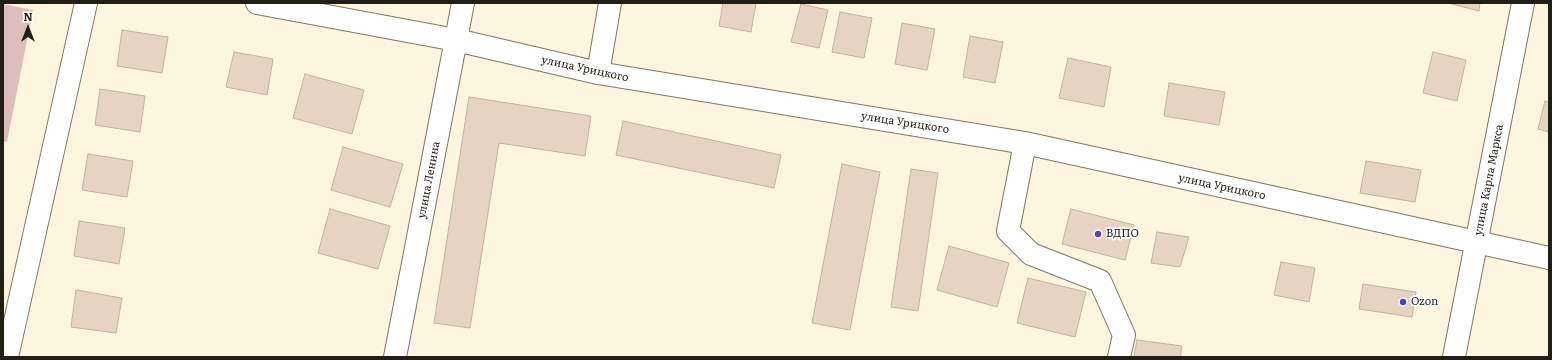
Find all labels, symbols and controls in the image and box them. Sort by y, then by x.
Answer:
north arrow [8,8,48,48]
text: N [23,8,33,24]
street label: улица Урицкого [540,53,630,85]
street label: улица Урицкого [860,110,950,136]
street label: улица Карла Маркса [1472,123,1506,237]
street label: улица Ленина [415,140,443,220]
street label: улица Урицкого [1177,171,1267,203]
place label: ВДПО [1106,227,1139,241]
marker: ВДПО [1093,229,1103,239]
place label: Ozon [1411,295,1438,309]
marker: Ozon [1398,297,1408,307]

